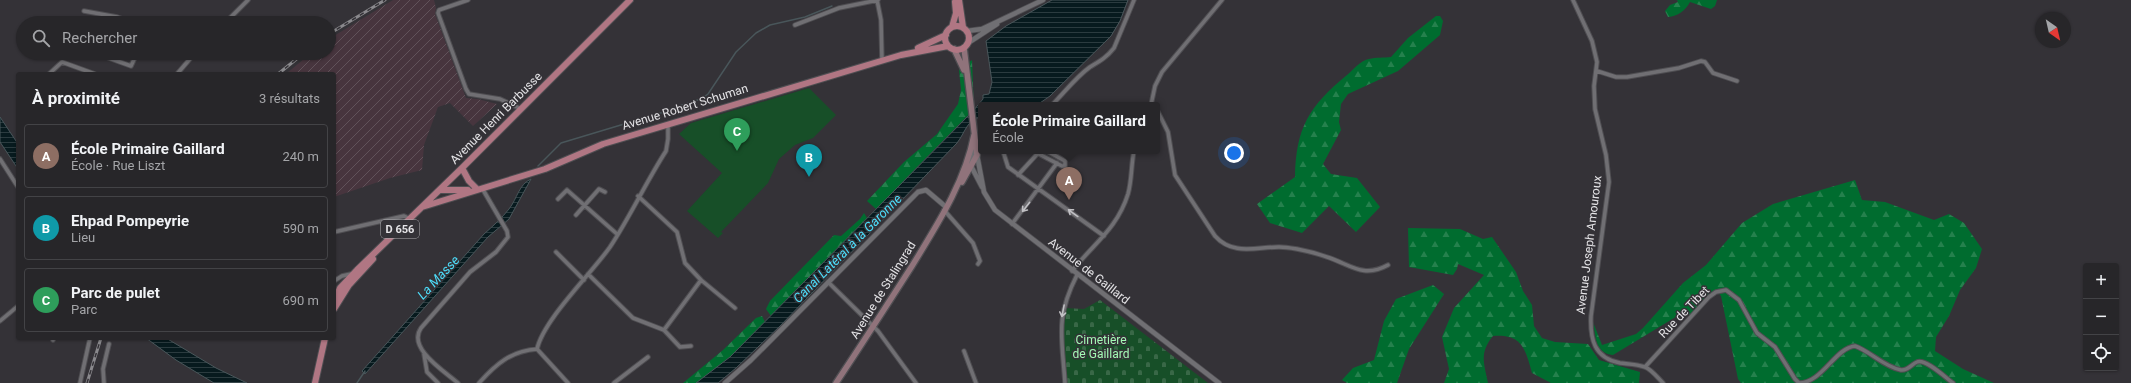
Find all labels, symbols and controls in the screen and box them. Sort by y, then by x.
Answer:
north arrow [2035,12,2071,48]
search box [16,16,336,60]
icon: search [30,27,52,49]
text: Rechercher [62,29,137,47]
street label: Avenue Henri Barbusse [447,69,545,167]
street label: Avenue Robert Schuman [620,81,750,133]
text: À proximité [32,88,120,108]
text: 3 résultats [259,91,320,106]
popup [978,102,1160,154]
text: École Primaire Gaillard [992,112,1146,130]
pin: C [724,118,750,151]
text: École [992,130,1024,145]
text: École Primaire Gaillard [71,140,225,158]
your location [1224,143,1244,163]
pin: B [796,144,822,177]
text: A [42,149,50,164]
text: 240 m [282,149,319,164]
text: École · Rue Liszt [71,158,165,173]
pin: A [1056,167,1082,200]
street label: Avenue Joseph Amouroux [1574,175,1604,315]
water label: Canal Latéral à la Garonne [790,191,905,306]
one-way arrow [1021,201,1030,212]
one-way arrow [1067,209,1078,217]
text: Ehpad Pompeyrie [71,212,189,230]
road number: D 656 [381,220,419,238]
text: B [42,221,50,236]
text: 590 m [282,221,319,236]
text: Lieu [71,230,95,245]
street label: Avenue de Gaillard [1046,235,1132,307]
street label: Avenue de Stalingrad [847,239,919,341]
water label: La Masse [414,252,463,302]
map controls [2083,263,2119,371]
button: + [2083,263,2119,299]
street label: Rue de Tibet [1656,283,1712,341]
text: Parc de pulet [71,284,160,302]
text: C [42,293,50,308]
text: 690 m [282,293,319,308]
button: − [2083,299,2119,335]
text: Parc [71,302,97,317]
one-way arrow [1059,304,1067,317]
park label: Cimetière de Gaillard [1073,333,1129,361]
button: locate [2083,335,2119,371]

